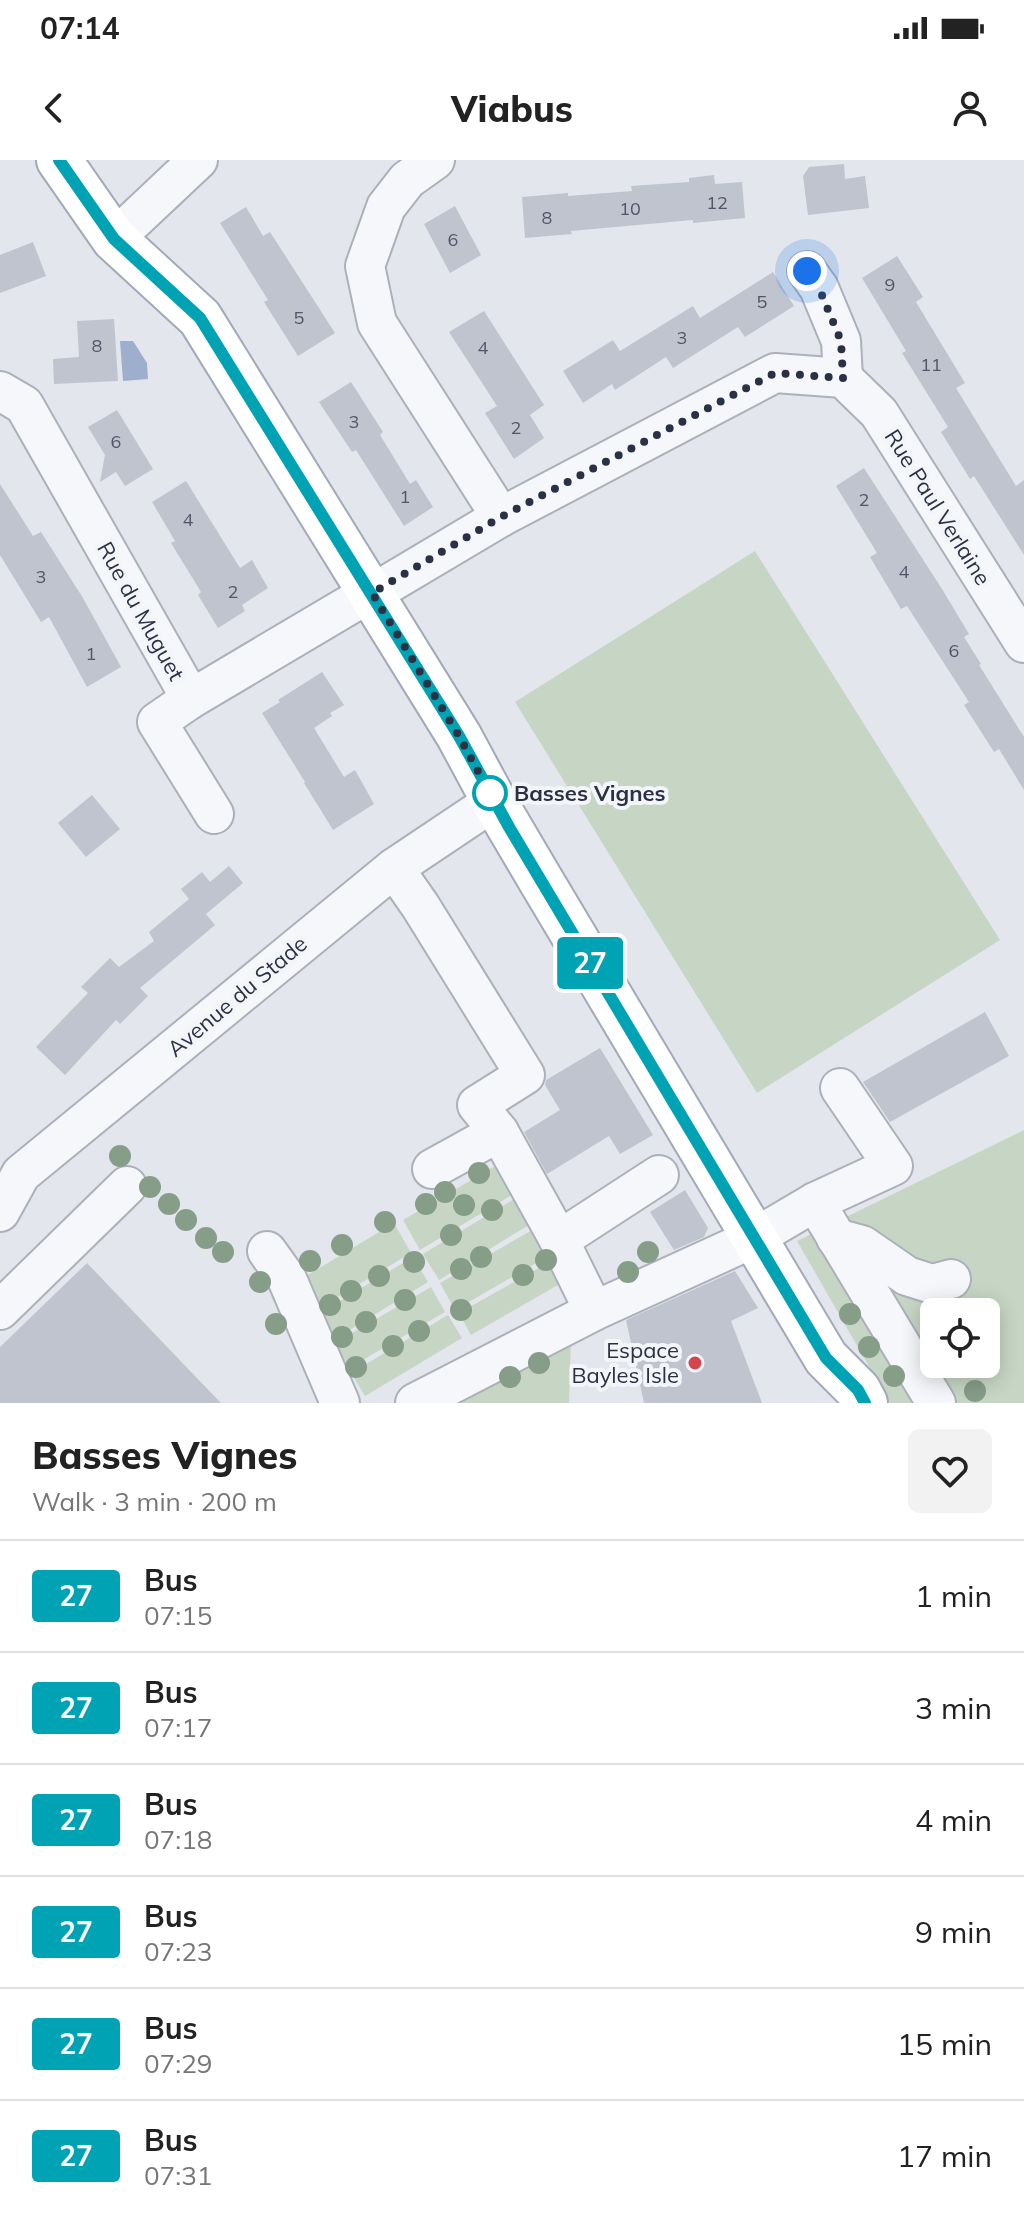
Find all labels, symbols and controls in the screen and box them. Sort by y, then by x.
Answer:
text: 07:14 [40,9,119,47]
icon: back [32,86,76,130]
text: Viabus [451,86,573,131]
icon: person [948,86,992,130]
house number: 12 [706,191,728,214]
house number: 10 [619,197,641,220]
house number: 8 [542,206,552,229]
house number: 6 [448,228,458,251]
your location [787,251,827,291]
house number: 9 [885,273,895,296]
house number: 5 [757,290,768,313]
house number: 5 [294,306,305,329]
house number: 3 [677,326,687,349]
house number: 8 [92,334,102,357]
house number: 4 [478,336,489,359]
house number: 11 [920,353,942,376]
house number: 3 [349,410,359,433]
house number: 2 [511,416,521,439]
street label: Rue Paul Verlaine [879,424,997,590]
house number: 6 [111,430,121,453]
house number: 1 [400,485,410,508]
house number: 2 [859,488,869,511]
house number: 4 [183,508,194,531]
street label: Rue du Muguet [91,537,191,686]
house number: 4 [899,560,910,583]
house number: 3 [36,565,46,588]
house number: 2 [228,580,238,603]
house number: 6 [949,639,959,662]
house number: 1 [86,642,96,665]
marker: Basses Vignes [473,776,507,810]
place label: Basses Vignes [514,779,666,807]
street label: Avenue du Stade [161,929,313,1063]
line badge: 27 [554,937,626,989]
text: 27 [573,945,607,980]
map controls [920,1298,1000,1378]
button: locate [920,1298,1000,1378]
place label: Espace Bayles Isle [572,1336,679,1389]
marker: Espace Bayles Isle [686,1354,704,1372]
button: heart [908,1429,992,1513]
text: Basses Vignes [32,1431,297,1479]
text: Walk · 3 min · 200 m [32,1485,277,1518]
text: Bus [144,1561,198,1599]
text: 1 min [915,1577,992,1615]
text: 27 [59,1578,93,1613]
text: 07:15 [144,1599,212,1632]
text: Bus [144,1673,198,1711]
text: 3 min [915,1689,992,1727]
text: 27 [59,1690,93,1725]
text: 07:17 [144,1711,212,1744]
text: Bus [144,1785,198,1823]
text: 4 min [915,1801,992,1839]
text: 27 [59,1802,93,1837]
text: 07:18 [144,1823,212,1856]
text: Bus [144,1897,198,1935]
text: 9 min [915,1913,992,1951]
text: 27 [59,1914,93,1949]
text: 07:23 [144,1935,212,1968]
text: Bus [144,2009,198,2047]
text: 15 min [897,2025,992,2063]
text: 27 [59,2026,93,2061]
text: 07:29 [144,2047,212,2080]
text: Bus [144,2121,198,2159]
text: 17 min [897,2137,992,2175]
text: 27 [59,2138,93,2173]
text: 07:31 [144,2159,212,2192]

